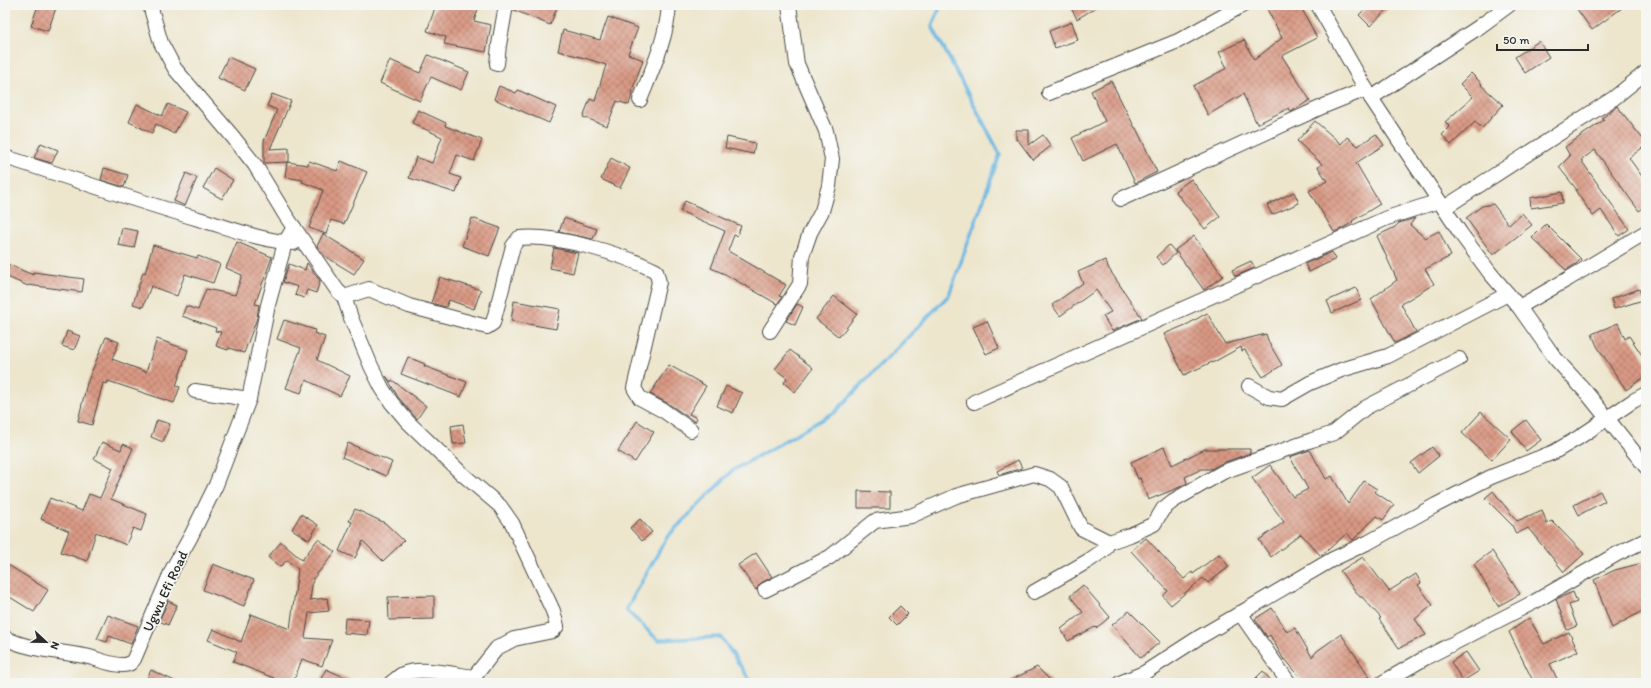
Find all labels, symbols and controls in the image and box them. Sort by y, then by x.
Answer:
scale bar [1497,26,1588,52]
text: 50 m [1503,33,1529,47]
street label: Ugwu Efi Road [139,548,192,634]
north arrow [26,622,66,662]
text: N [47,640,62,651]

